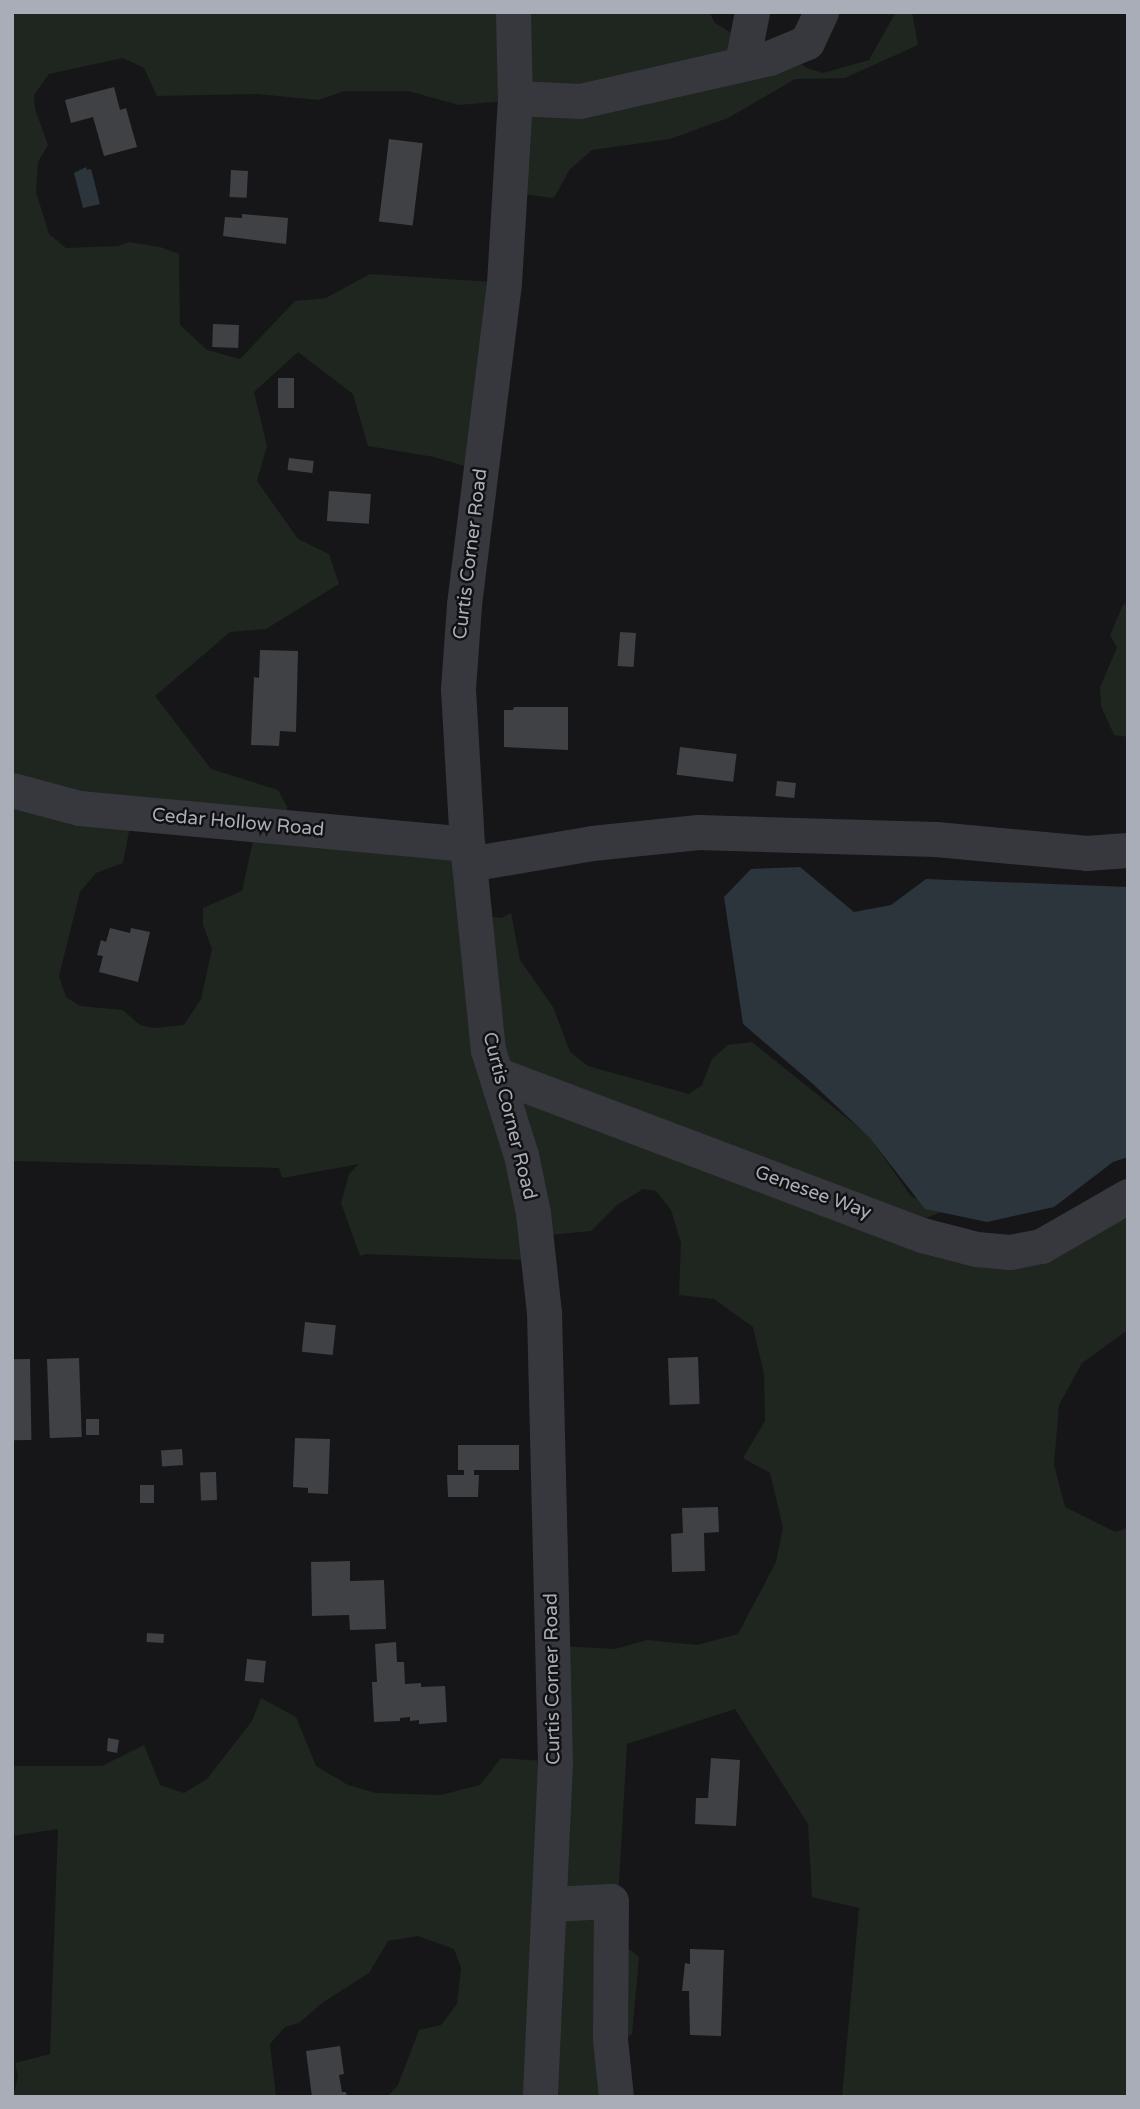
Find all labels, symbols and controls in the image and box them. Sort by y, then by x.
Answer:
street label: Curtis Corner Road [449,467,493,641]
street label: Cedar Hollow Road [151,804,325,842]
street label: Curtis Corner Road [477,1030,541,1202]
street label: Genesee Way [752,1161,874,1225]
street label: Curtis Corner Road [540,1593,566,1765]

